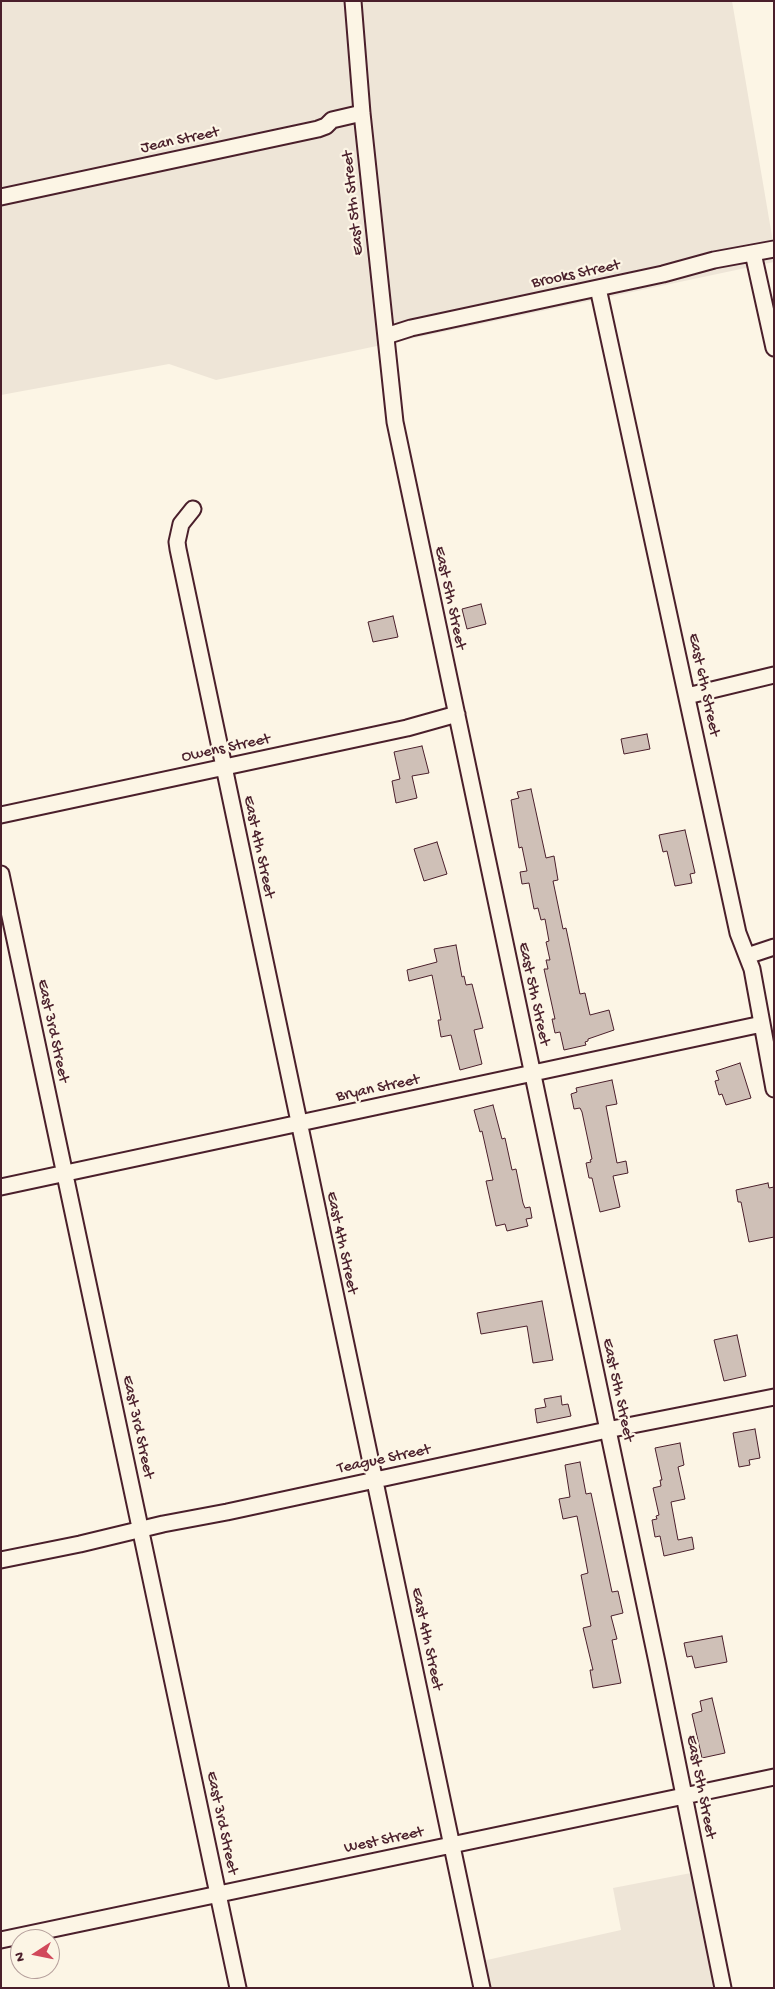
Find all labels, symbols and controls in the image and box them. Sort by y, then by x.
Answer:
street label: Jean Street [139,123,221,159]
street label: East 5th Street [339,150,369,256]
street label: Brooks Street [530,256,622,294]
street label: East 5th Street [429,545,469,651]
street label: East 6th Street [683,632,723,738]
street label: Owens Street [180,730,272,768]
street label: East 4th Street [238,794,278,900]
street label: East 5th Street [513,941,553,1047]
street label: East 3rd Street [32,978,72,1084]
street label: Bryan Street [335,1071,421,1107]
street label: East 4th Street [321,1190,361,1296]
street label: East 5th Street [597,1337,637,1443]
street label: East 3rd Street [117,1374,157,1480]
street label: Teague Street [336,1441,432,1479]
street label: East 4th Street [406,1586,446,1692]
street label: East 5th Street [681,1734,719,1840]
street label: East 3rd Street [201,1770,241,1876]
street label: West Street [343,1823,425,1859]
north arrow [10,1929,60,1979]
text: N [12,1951,30,1963]

